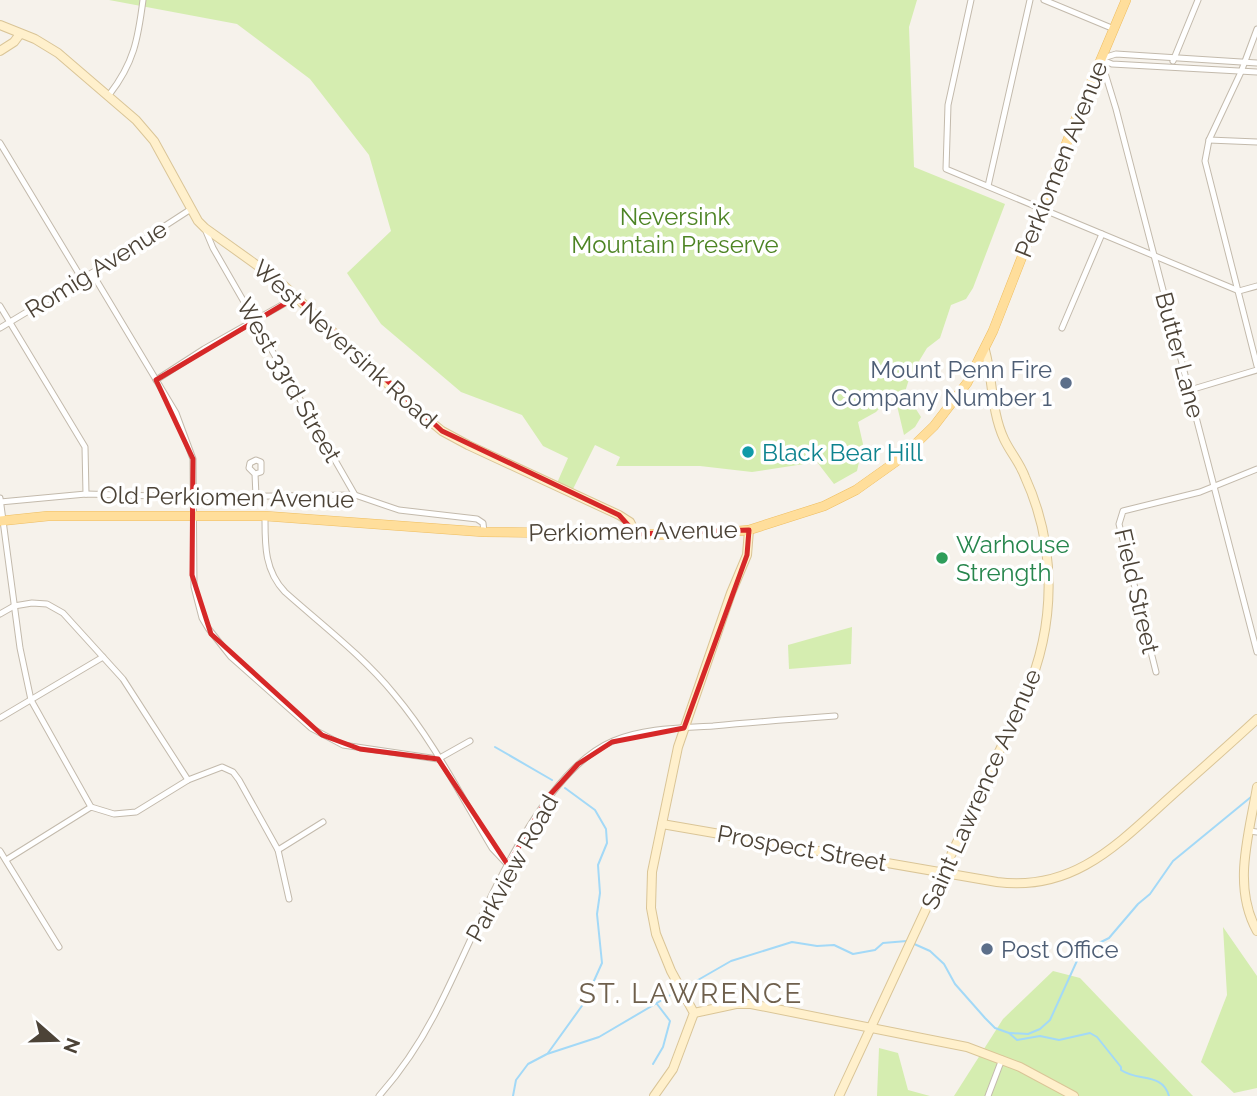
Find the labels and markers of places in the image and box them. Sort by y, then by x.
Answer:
place label: Mount Penn Fire Company Number 1 [831,355,1052,412]
marker: Mount Penn Fire Company Number 1 [1058,375,1074,391]
place label: Black Bear Hill [762,438,923,467]
marker: Black Bear Hill [740,444,756,460]
place label: Warhouse Strength [956,530,1070,587]
marker: Warhouse Strength [934,550,950,566]
place label: Post Office [1001,935,1119,964]
marker: Post Office [979,941,995,957]

